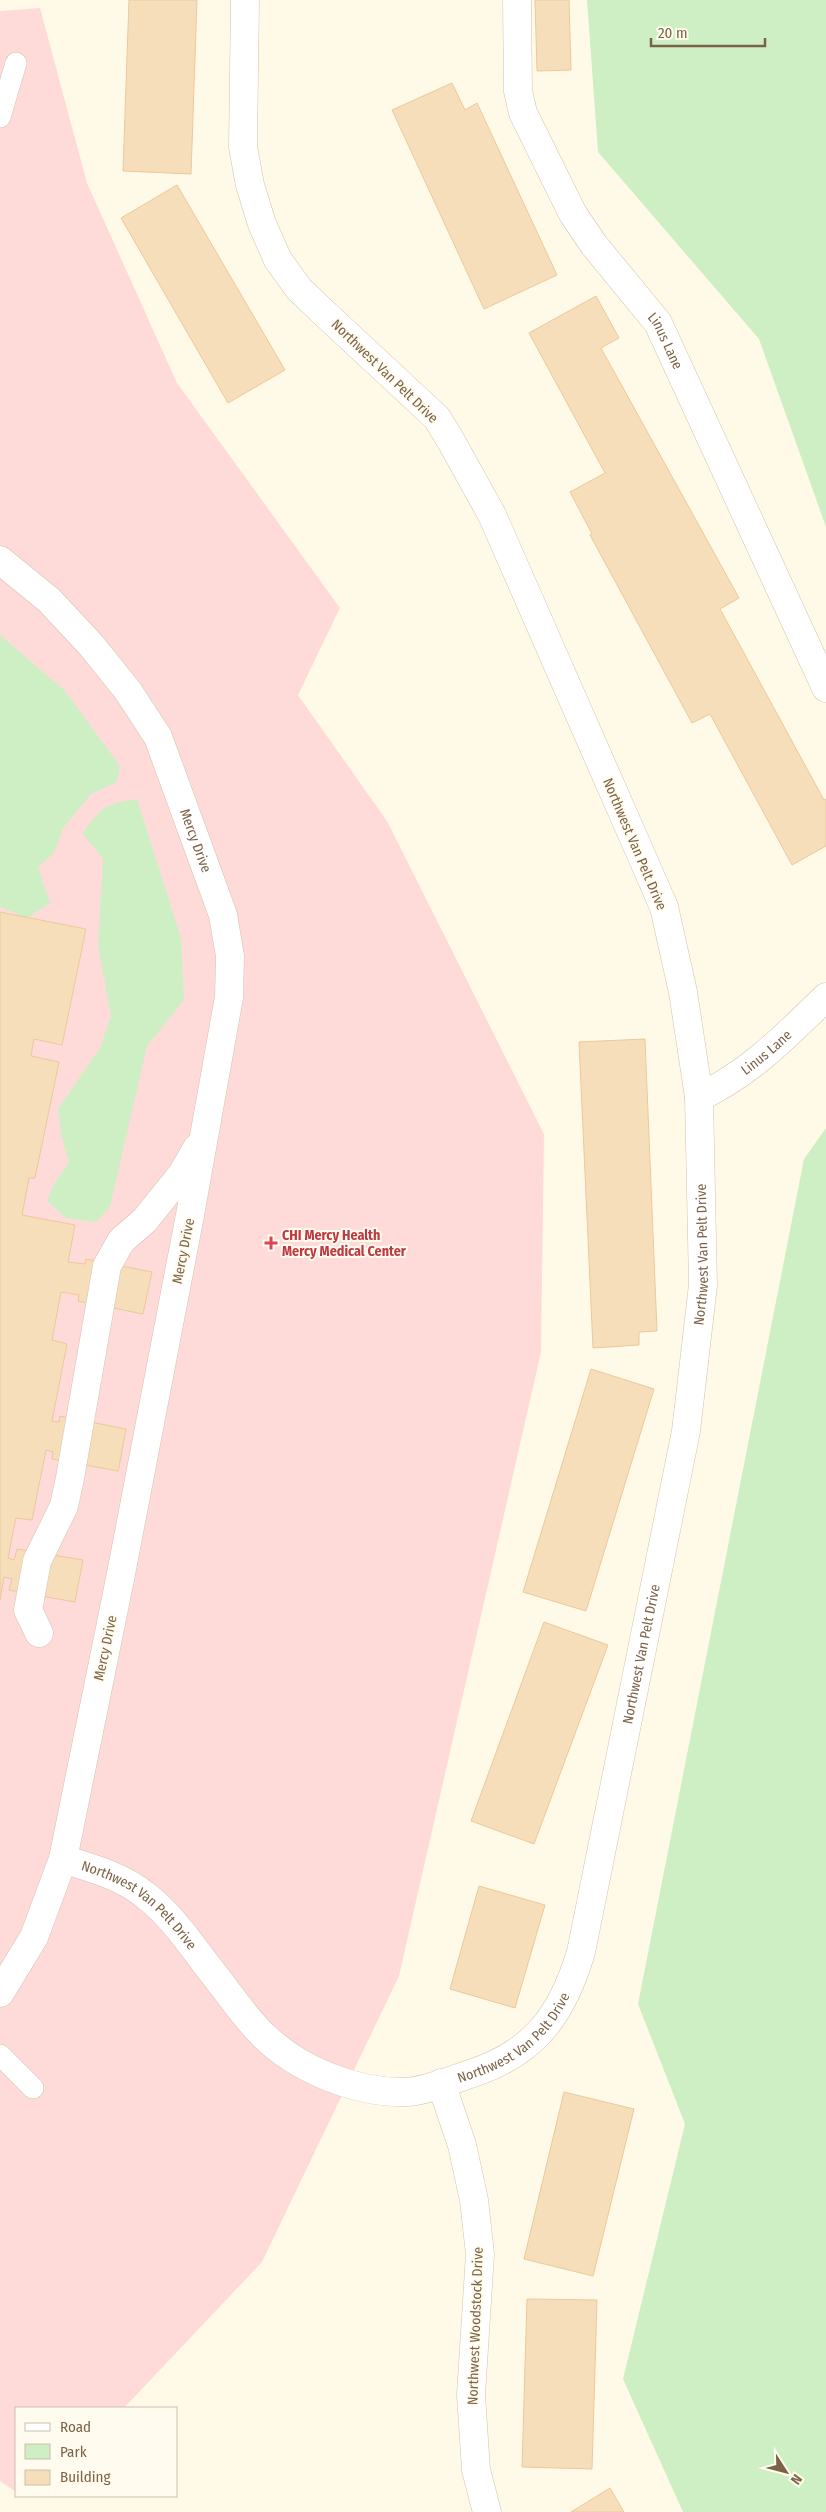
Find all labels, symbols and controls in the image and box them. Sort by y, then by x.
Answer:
scale bar [651,15,765,47]
text: 20 m [658,24,688,42]
street label: Linus Lane [644,309,686,372]
street label: Northwest Van Pelt Drive [328,316,442,427]
street label: Northwest Van Pelt Drive [599,776,670,913]
street label: Mercy Drive [176,807,215,875]
street label: Linus Lane [738,1026,795,1079]
street label: Northwest Van Pelt Drive [690,1183,712,1326]
street label: Mercy Drive [169,1217,198,1285]
place label: CHI Mercy Health Mercy Medical Center [282,1227,407,1260]
marker: CHI Mercy Health Mercy Medical Center [264,1236,278,1250]
street label: Northwest Van Pelt Drive [619,1583,664,1725]
street label: Mercy Drive [90,1614,121,1682]
street label: Northwest Van Pelt Drive [79,1857,200,1953]
street label: Northwest Van Pelt Drive [455,1990,574,2087]
street label: Northwest Woodstock Drive [464,2247,487,2405]
legend [15,2407,178,2497]
text: Road [60,2418,91,2436]
text: Park [60,2443,87,2461]
north arrow [761,2447,811,2497]
text: Building [60,2468,111,2486]
text: N [787,2471,805,2488]

